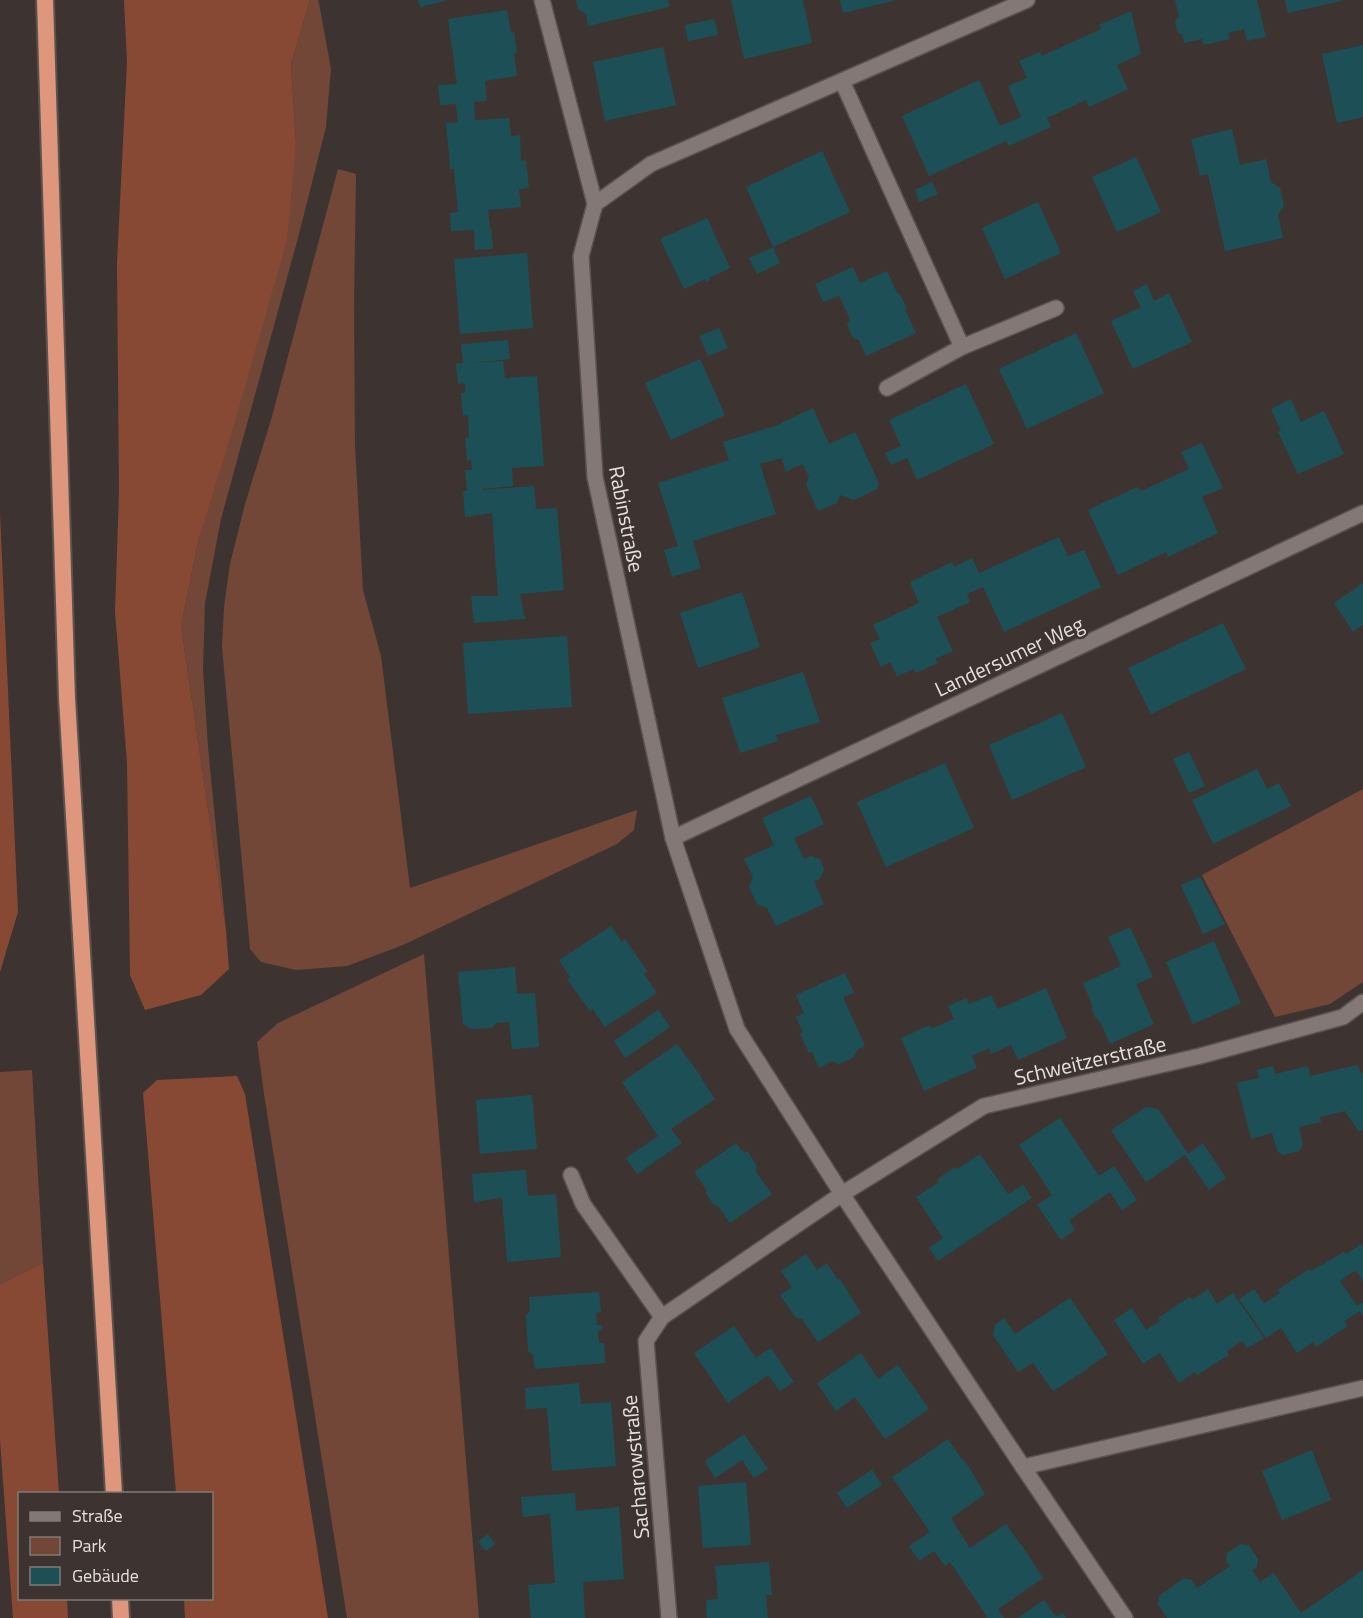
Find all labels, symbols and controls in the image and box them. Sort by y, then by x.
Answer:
street label: Rabinstraße [601,463,653,575]
street label: Landersumer Weg [929,607,1089,705]
street label: Schweitzerstraße [1011,1027,1169,1093]
street label: Sacharowstraße [613,1394,657,1540]
legend [18,1492,213,1600]
text: Straße [72,1502,123,1529]
text: Park [72,1532,107,1559]
text: Gebäude [72,1562,139,1589]

